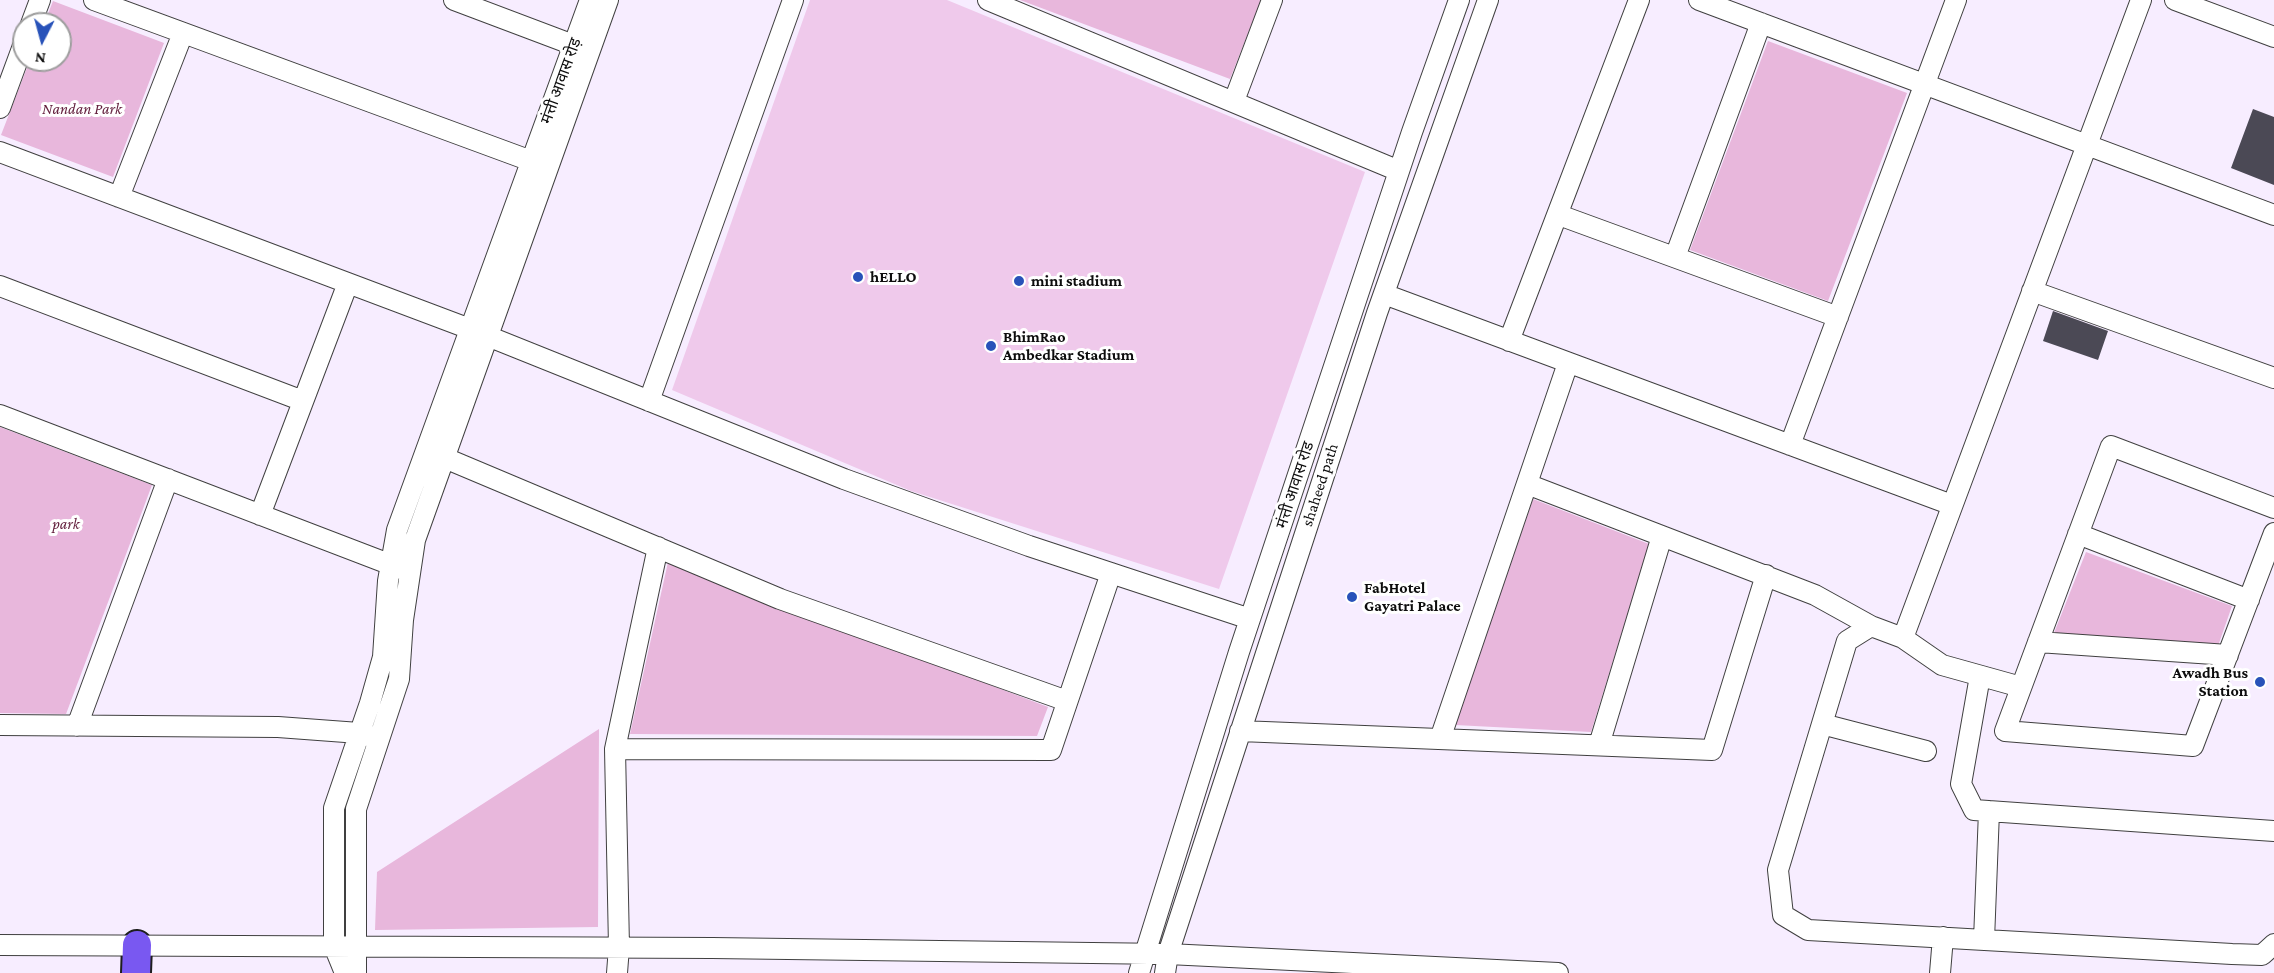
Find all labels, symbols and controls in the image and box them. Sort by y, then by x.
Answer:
north arrow [12,12,72,72]
street label: मंत्ती आवास रोड़ [537,35,585,127]
text: N [34,49,47,67]
park label: Nandan Park [42,99,122,119]
place label: hELLO [870,267,916,287]
marker: hELLO [851,270,865,284]
place label: mini stadium [1031,271,1122,291]
marker: mini stadium [1012,274,1026,288]
place label: BhimRao Ambedkar Stadium [1003,327,1134,365]
marker: BhimRao Ambedkar Stadium [984,339,998,353]
street label: मंत्ती आवास रोड [1272,439,1318,531]
street label: shaheed path [1298,441,1342,529]
park label: park [52,514,80,534]
place label: FabHotel Gayatri Palace [1364,578,1461,616]
marker: FabHotel Gayatri Palace [1345,590,1359,604]
place label: Awadh Bus Station [2173,663,2248,701]
marker: Awadh Bus Station [2253,675,2267,689]

